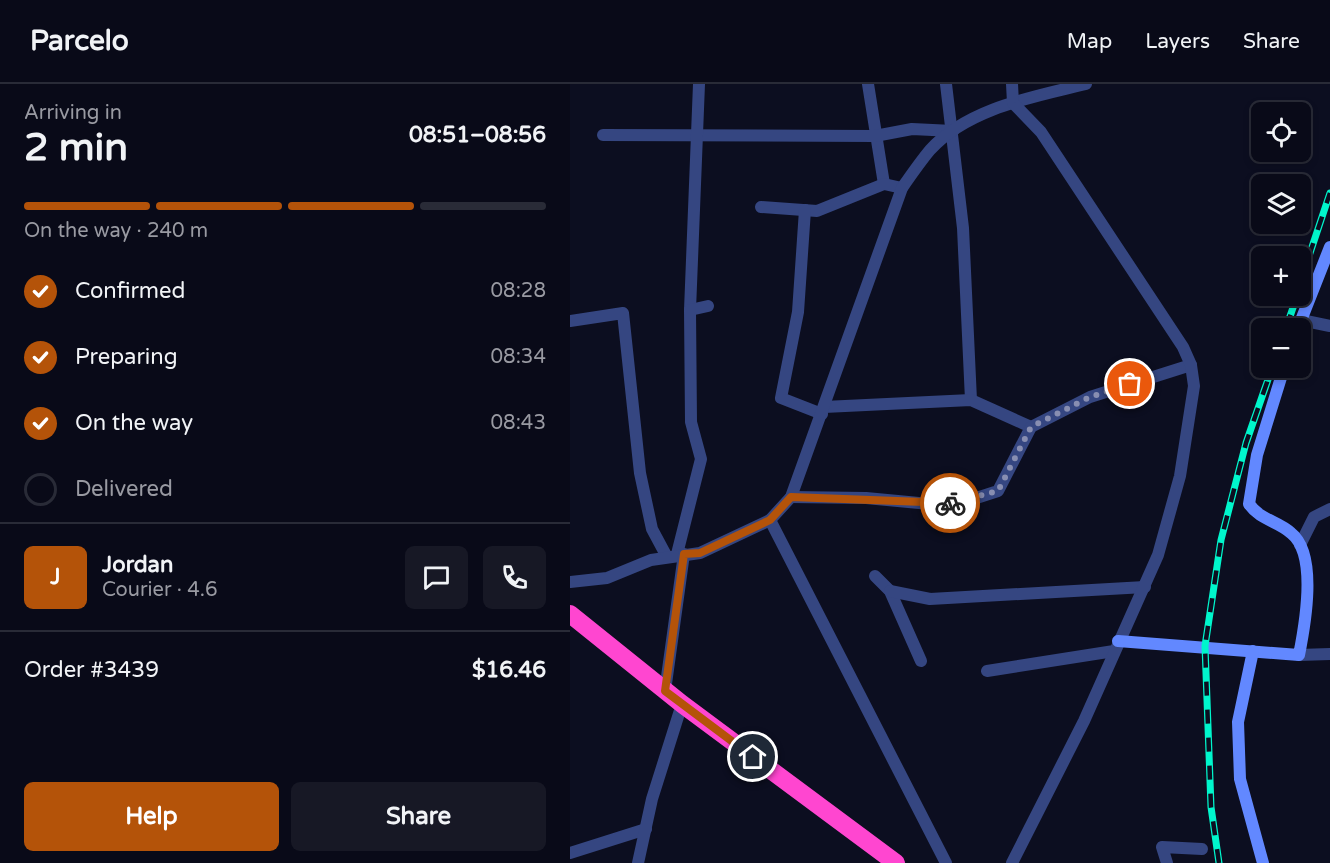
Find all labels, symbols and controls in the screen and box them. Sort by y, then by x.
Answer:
text: Parcelo [30,24,129,58]
text: Map [1067,29,1112,54]
text: Layers [1145,29,1210,54]
text: Share [1243,29,1300,54]
text: Arriving in [24,101,122,125]
map controls [1251,102,1311,378]
button: locate [1251,102,1311,162]
text: 08:51–08:56 [409,122,546,148]
text: 2 min [24,124,128,171]
button: layers [1251,174,1311,234]
text: On the way · 240 m [24,219,208,243]
button: + [1251,246,1311,306]
icon: check [24,275,57,308]
text: Confirmed [75,278,185,304]
text: 08:28 [491,279,546,303]
button: − [1251,318,1311,378]
icon: check [24,341,57,374]
text: Preparing [75,344,178,370]
text: 08:34 [491,345,546,369]
pin [1104,358,1155,409]
icon: bag [1113,367,1146,400]
icon: check [24,407,57,440]
text: On the way [75,410,193,436]
text: 08:43 [491,411,546,435]
courier [920,473,980,533]
text: Delivered [75,476,173,502]
icon: bike [934,487,967,520]
button: chat [405,546,468,609]
button: phone [483,546,546,609]
text: Jordan [102,552,173,578]
text: J [50,564,61,590]
text: Courier · 4.6 [102,578,217,602]
text: Order #3439 [24,657,159,683]
text: $16.46 [472,657,546,683]
pin [727,731,778,782]
icon: home [736,740,769,773]
button: Help [24,782,279,851]
button: Share [291,782,546,851]

